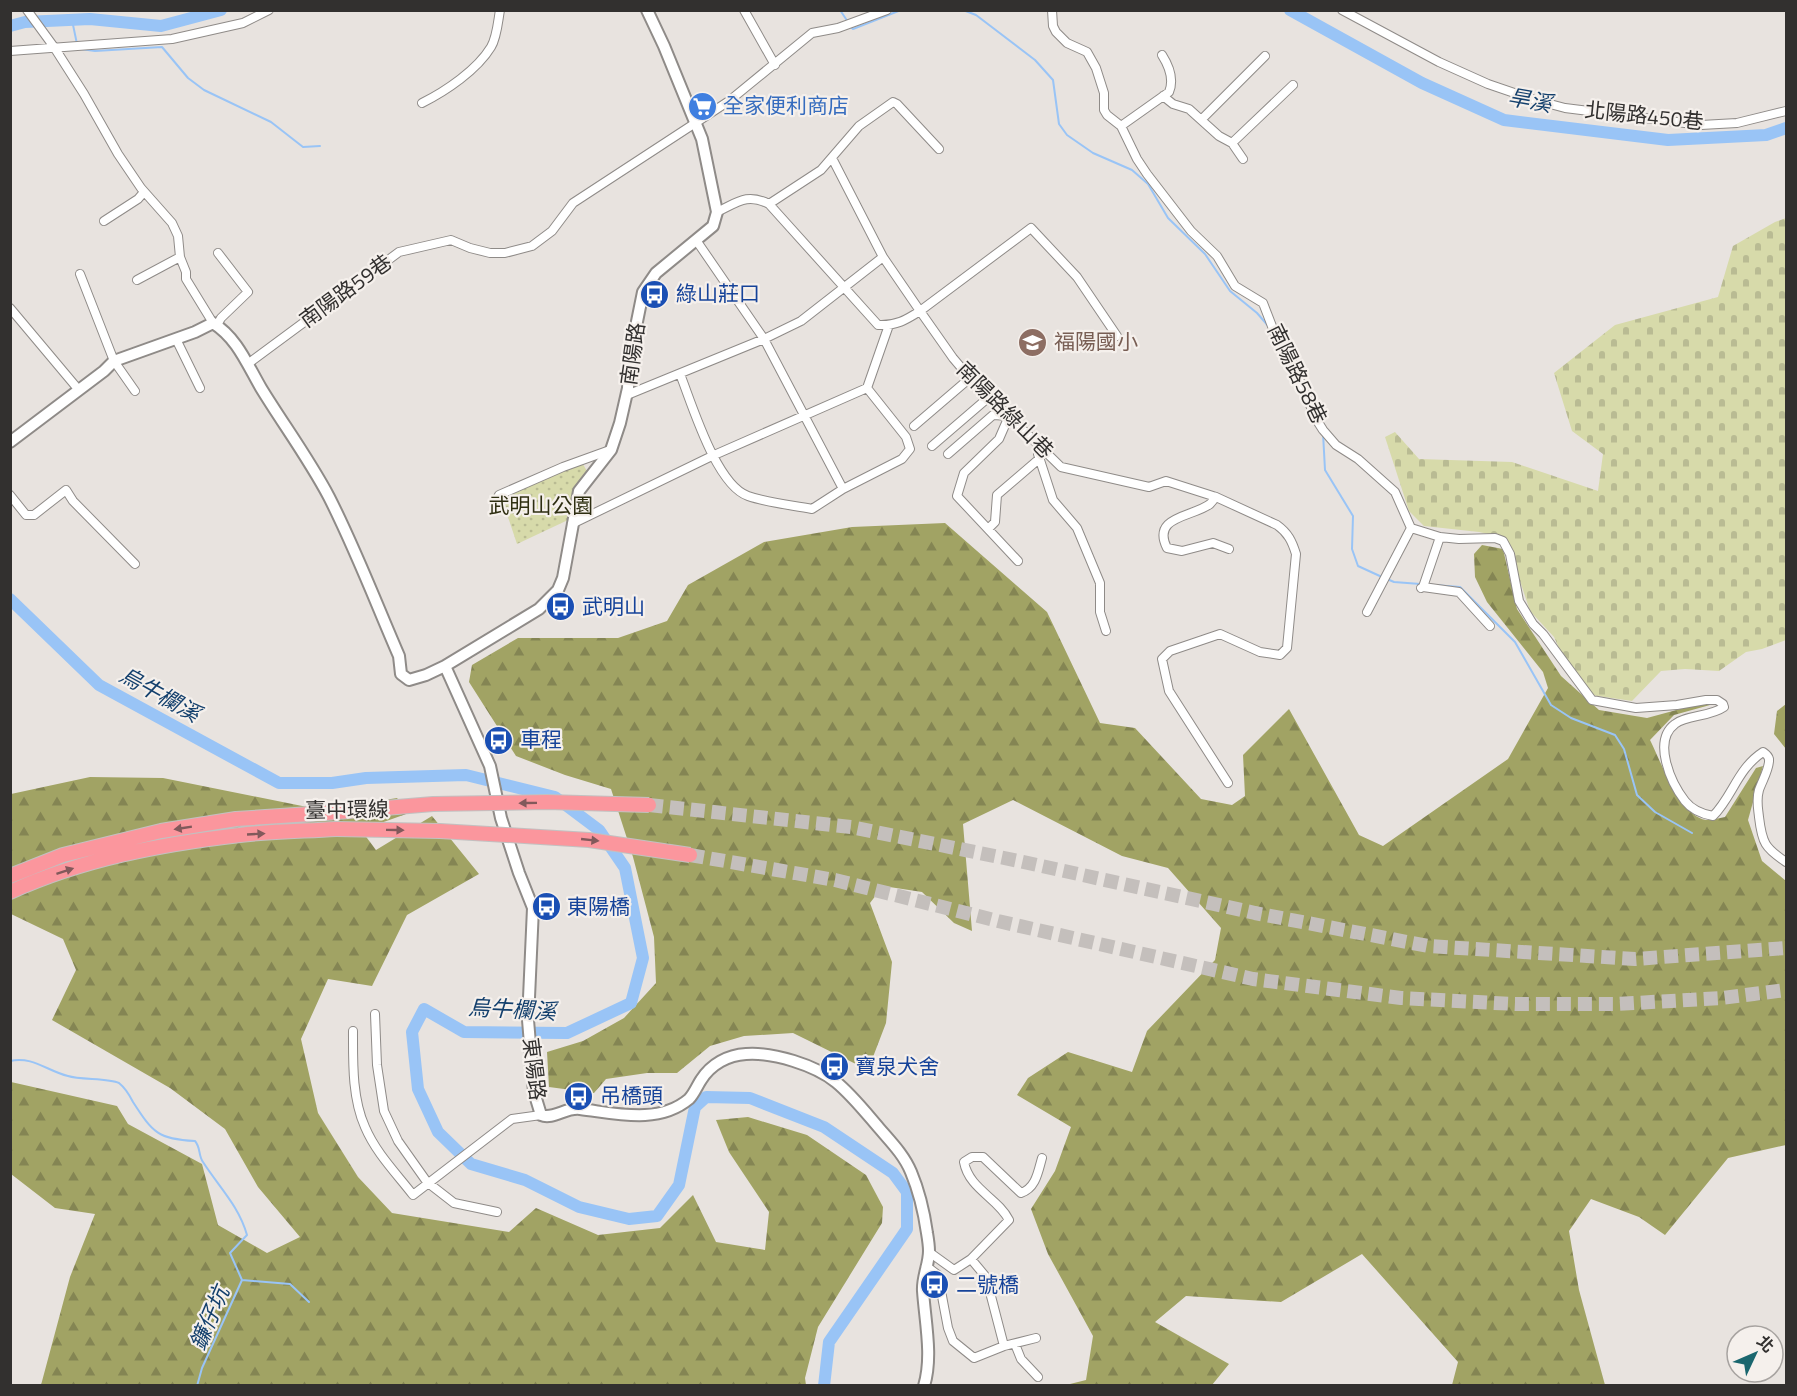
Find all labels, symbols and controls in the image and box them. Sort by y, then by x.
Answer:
water label: 旱溪 [1505,79,1558,121]
place label: 全家便利商店 [723,89,849,121]
supermarket icon: 全家便利商店 [686,90,718,122]
street label: 北陽路450巷 [1583,93,1705,137]
street label: 南陽路59巷 [293,246,398,335]
place label: 綠山莊口 [676,277,760,309]
bus stop icon: 綠山莊口 [639,278,671,310]
street label: 南陽路58巷 [1260,318,1336,429]
street label: 南陽路 [612,320,652,387]
place label: 福陽國小 [1054,325,1138,357]
school or university icon: 福陽國小 [1017,326,1049,358]
street label: 南陽路綠山巷 [950,353,1062,465]
park label: 武明山公園 [489,489,594,521]
place label: 武明山 [582,590,645,622]
bus stop icon: 武明山 [545,591,577,623]
water label: 烏牛欄溪 [113,658,209,732]
place label: 車程 [520,723,562,755]
bus stop icon: 車程 [483,724,515,756]
street label: 臺中環線 [305,792,389,826]
one-way arrow [518,798,537,807]
one-way arrow [174,824,193,833]
one-way arrow [385,825,404,835]
one-way arrow [247,829,266,838]
one-way arrow [580,836,599,845]
one-way arrow [56,866,74,875]
place label: 東陽橋 [567,890,630,922]
bus stop icon: 東陽橋 [530,891,562,923]
water label: 烏牛欄溪 [467,990,560,1028]
street label: 東陽路 [515,1036,555,1102]
place label: 寶泉犬舍 [855,1050,939,1082]
bus stop icon: 寶泉犬舍 [818,1051,850,1083]
place label: 吊橋頭 [600,1079,663,1111]
bus stop icon: 吊橋頭 [563,1080,595,1112]
place label: 二號橋 [956,1268,1019,1300]
bus stop icon: 二號橋 [919,1269,951,1301]
water label: 鐮仔坑 [180,1278,239,1355]
north arrow [1725,1324,1785,1384]
text: 北 [1752,1329,1780,1358]

